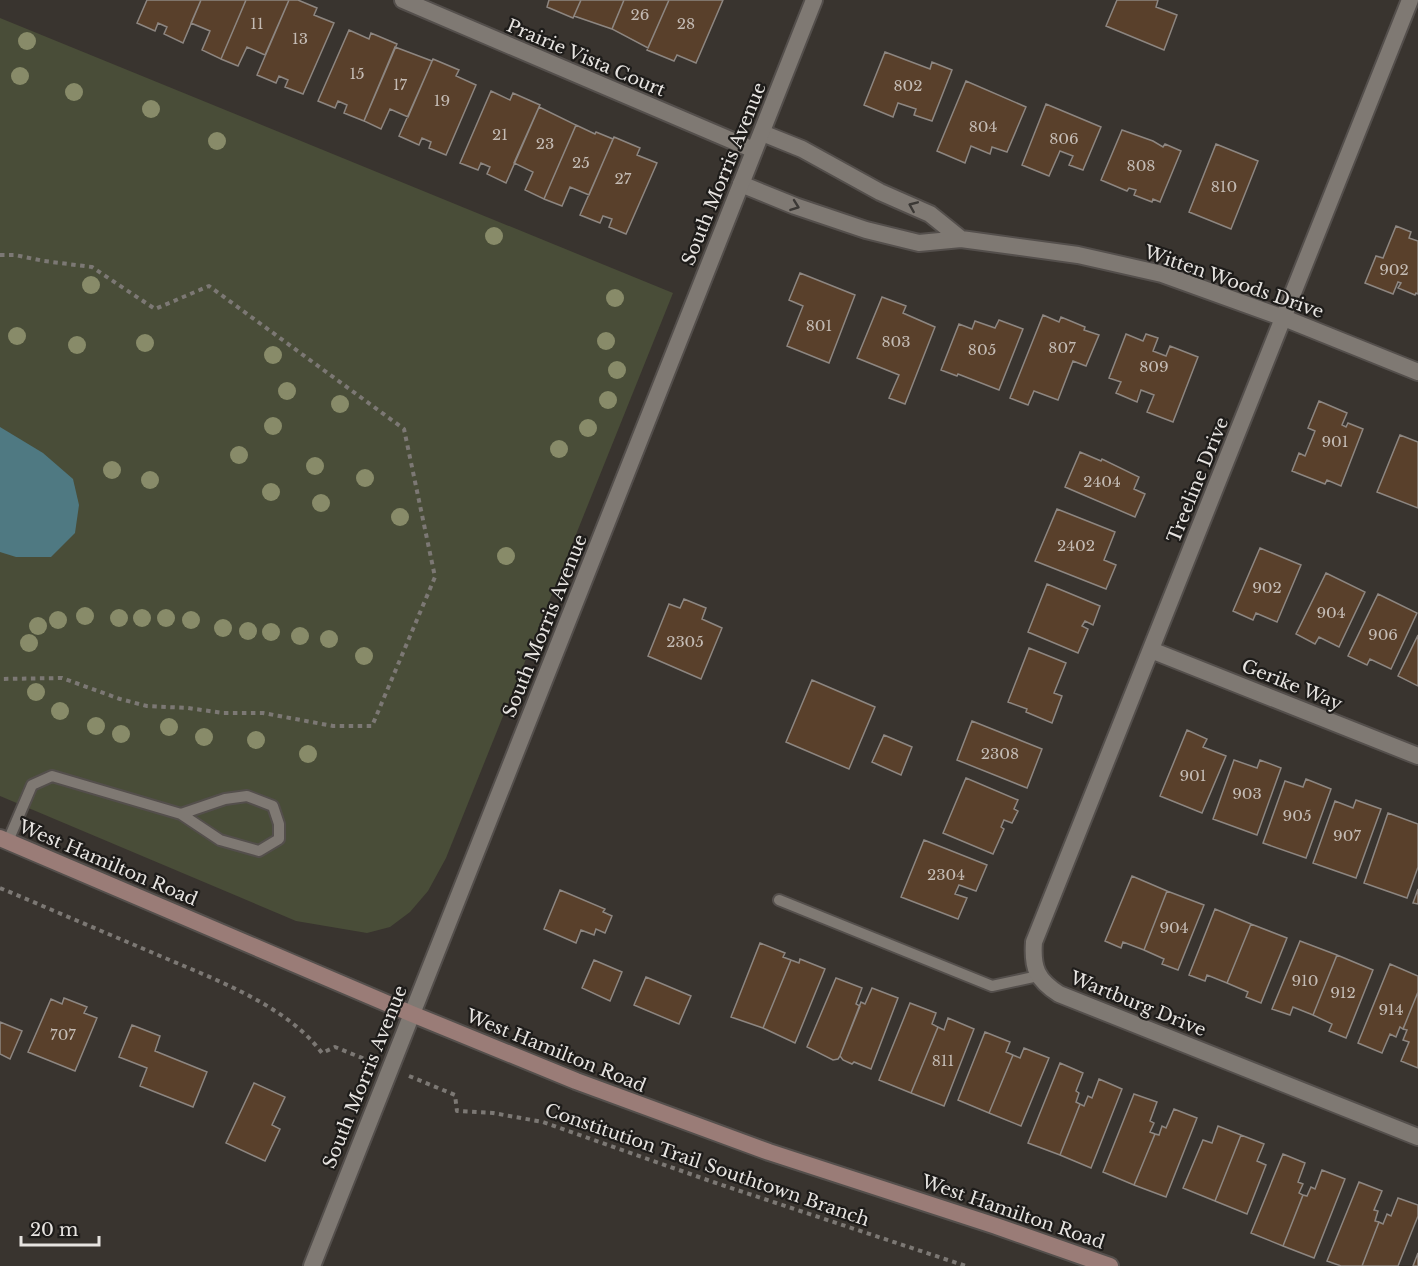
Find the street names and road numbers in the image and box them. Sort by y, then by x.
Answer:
street label: Prairie Vista Court [503,15,669,101]
street label: South Morris Avenue [677,79,771,269]
street label: Witten Woods Drive [1141,241,1327,323]
street label: Treeline Drive [1163,414,1233,546]
street label: South Morris Avenue [498,531,592,721]
street label: Gerike Way [1238,655,1346,715]
street label: West Hamilton Road [14,815,201,911]
street label: Wartburg Drive [1066,966,1209,1041]
street label: South Morris Avenue [318,982,412,1172]
street label: West Hamilton Road [462,1004,649,1097]
street label: Constitution Trail Southtown Branch [542,1099,872,1231]
street label: West Hamilton Road [918,1170,1107,1254]

